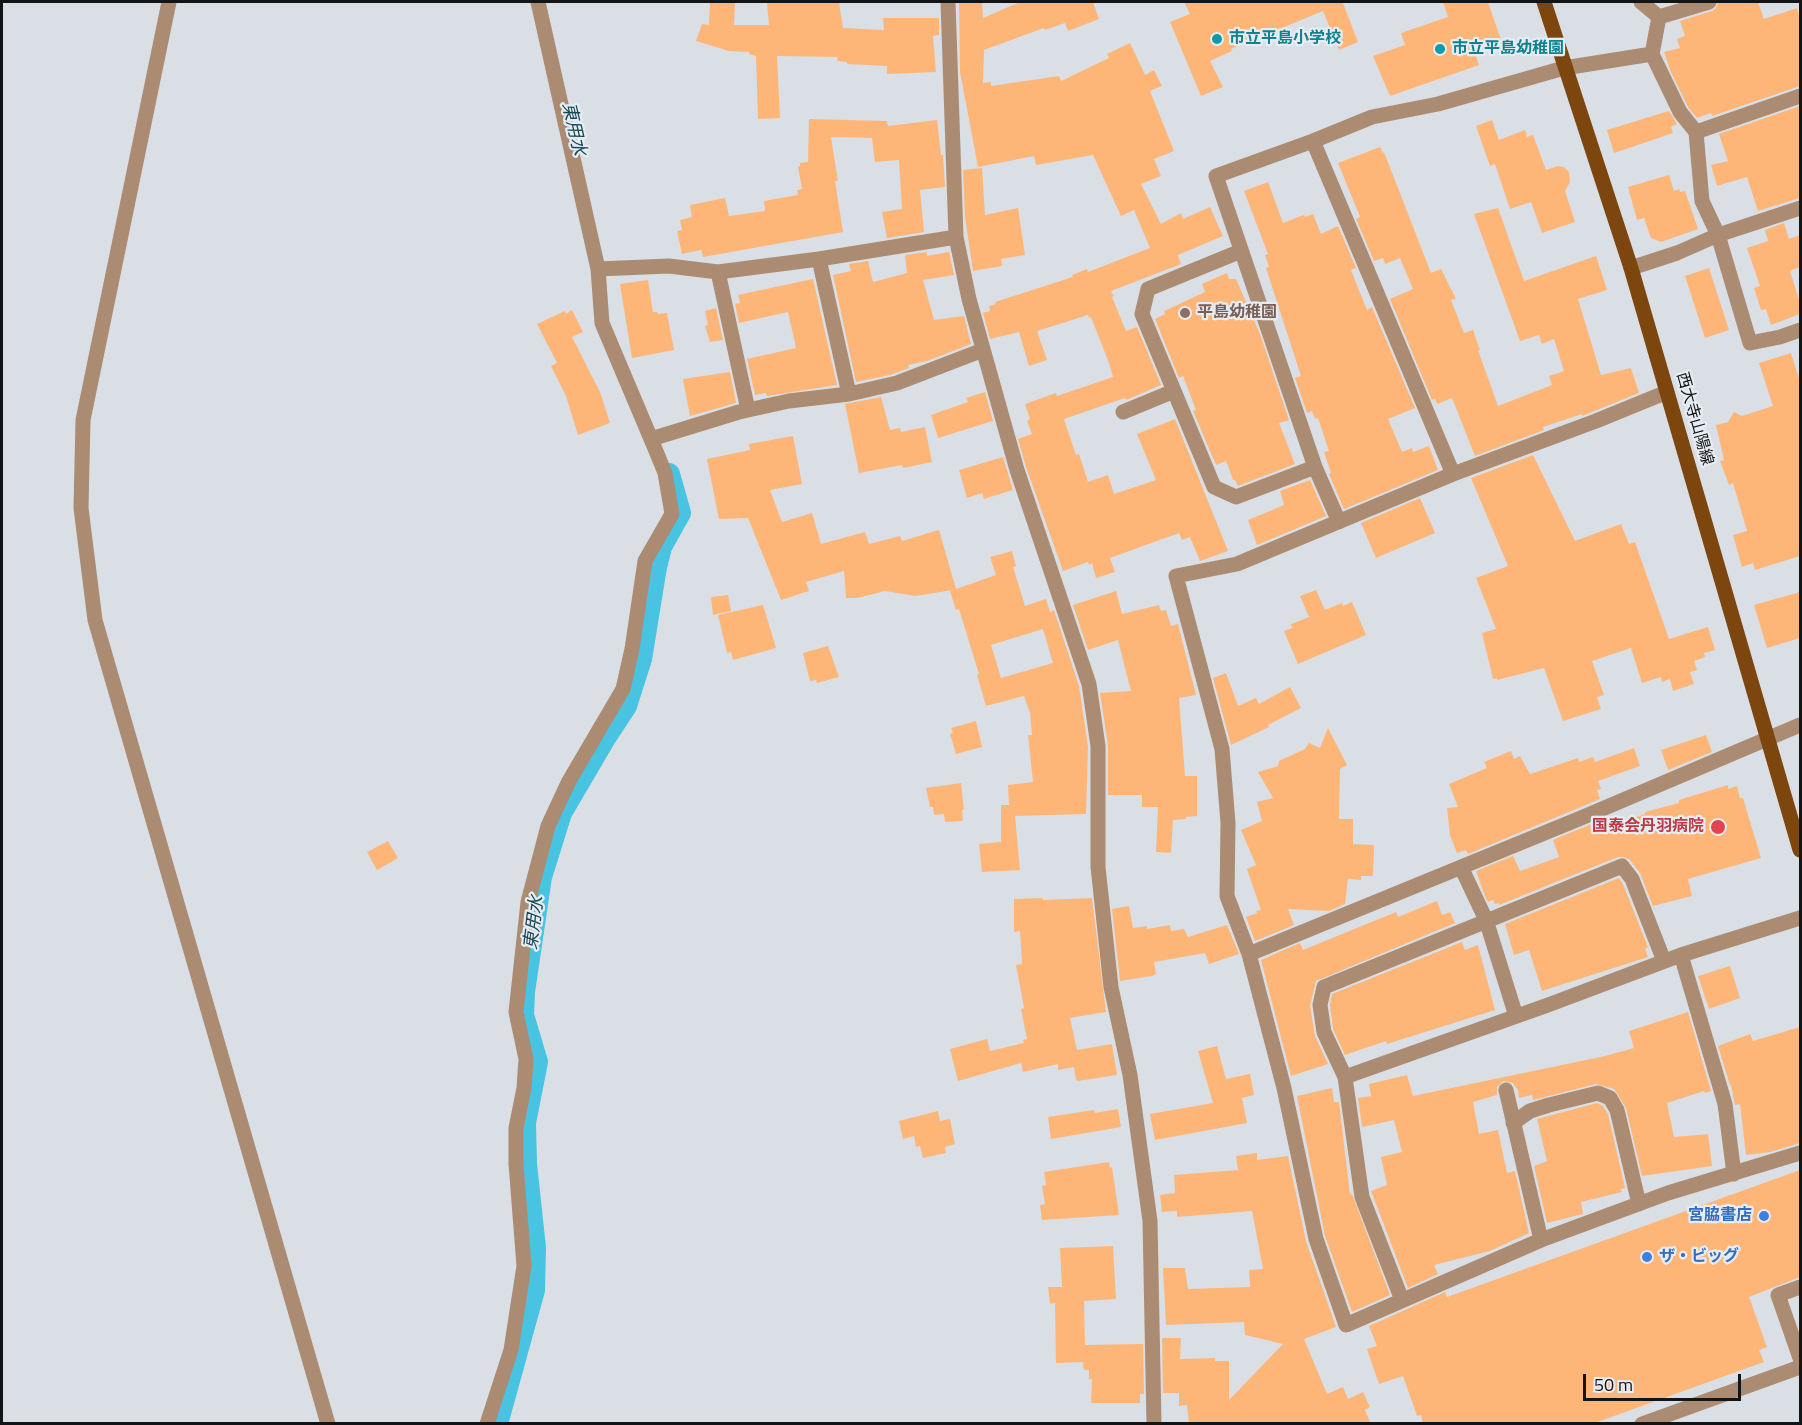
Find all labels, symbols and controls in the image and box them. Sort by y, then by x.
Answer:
place label: 市立平島小学校 [1229,29,1341,49]
marker: 市立平島小学校 [1210,32,1224,46]
place label: 市立平島幼稚園 [1452,39,1564,59]
marker: 市立平島幼稚園 [1433,42,1447,56]
water label: 東用水 [556,100,590,158]
place label: 平島幼稚園 [1197,303,1277,323]
marker: 平島幼稚園 [1178,306,1192,320]
street label: 西大寺山陽線 [1672,370,1716,468]
place label: 国泰会丹羽病院 [1592,817,1704,837]
marker: 国泰会丹羽病院 [1709,818,1727,836]
water label: 東用水 [521,895,549,951]
place label: 宮脇書店 [1688,1206,1752,1226]
marker: 宮脇書店 [1757,1209,1771,1223]
place label: ザ・ビッグ [1659,1247,1739,1267]
marker: ザ・ビッグ [1640,1250,1654,1264]
scale bar [1586,1362,1744,1400]
text: 50 m [1594,1371,1633,1398]

